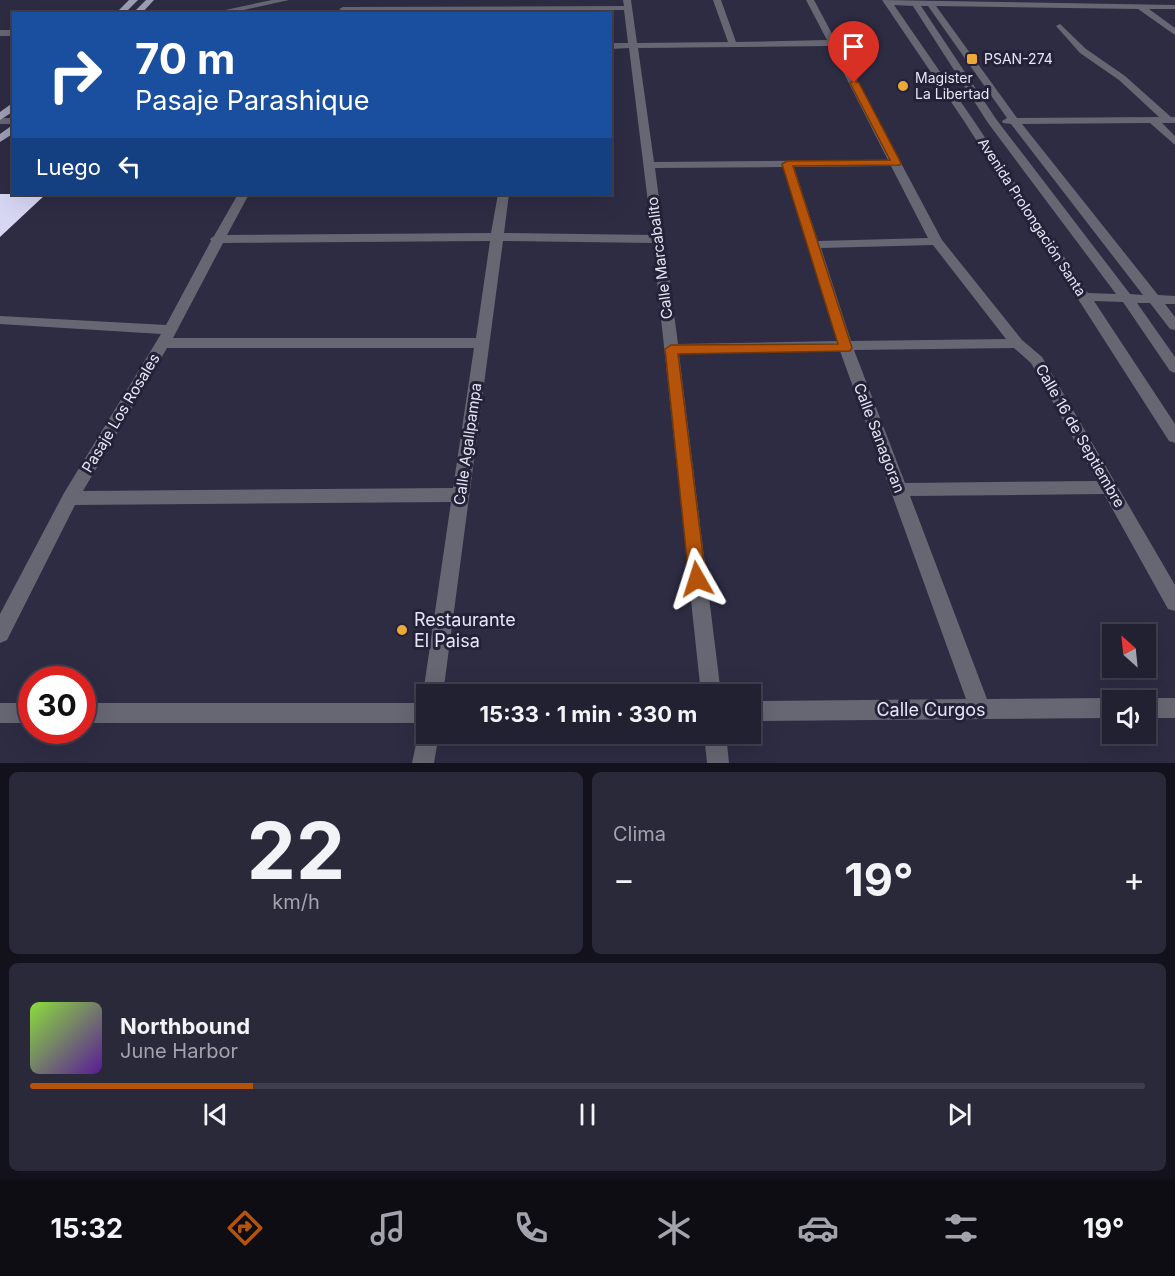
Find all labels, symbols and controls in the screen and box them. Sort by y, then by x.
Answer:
pin [828,21,879,83]
icon: arrive [837,30,870,63]
text: 70 m [135,33,235,84]
icon: right [36,36,114,114]
place label: PSAN-274 [984,50,1053,67]
marker: PSAN-274 [965,52,979,66]
place label: Magister La Libertad [915,69,989,102]
marker: Magister La Libertad [896,79,910,93]
text: Pasaje Parashique [135,84,369,117]
street label: Avenida Prolongación Santa [975,135,1090,299]
icon: left [113,150,146,183]
text: Luego [36,154,101,180]
street label: Calle Marcabalito [643,196,676,320]
street label: Pasaje Los Rosales [78,350,164,476]
street label: Calle 16 de Septiembre [1032,361,1129,511]
street label: Calle Sanagoran [850,380,909,495]
street label: Calle Agallpampa [450,381,486,506]
position arrow [665,547,729,611]
place label: Restaurante El Paisa [414,609,516,651]
marker: Restaurante El Paisa [395,623,409,637]
north arrow [1102,624,1156,678]
map controls [1102,624,1156,744]
speed limit sign: 30 [18,666,96,744]
button: sound [1102,690,1156,744]
street label: Calle Curgos [876,699,986,720]
text: 15:33 · 1 min · 330 m [480,701,697,727]
text: 22 [247,803,345,898]
text: Clima [613,822,666,846]
text: 19° [844,852,914,907]
text: − [613,859,635,899]
text: + [1123,859,1145,899]
text: km/h [272,890,320,914]
text: Northbound [120,1013,250,1039]
text: June Harbor [120,1039,238,1063]
icon: previous [199,1098,232,1131]
icon: pause [571,1098,604,1131]
icon: next [943,1098,976,1131]
icon: directions [224,1207,266,1249]
icon: music [367,1207,409,1249]
icon: phone [510,1207,552,1249]
icon: climate [653,1207,695,1249]
icon: car [797,1207,839,1249]
icon: filters [940,1207,982,1249]
text: 15:32 [51,1212,123,1245]
text: 19° [1083,1212,1124,1245]

